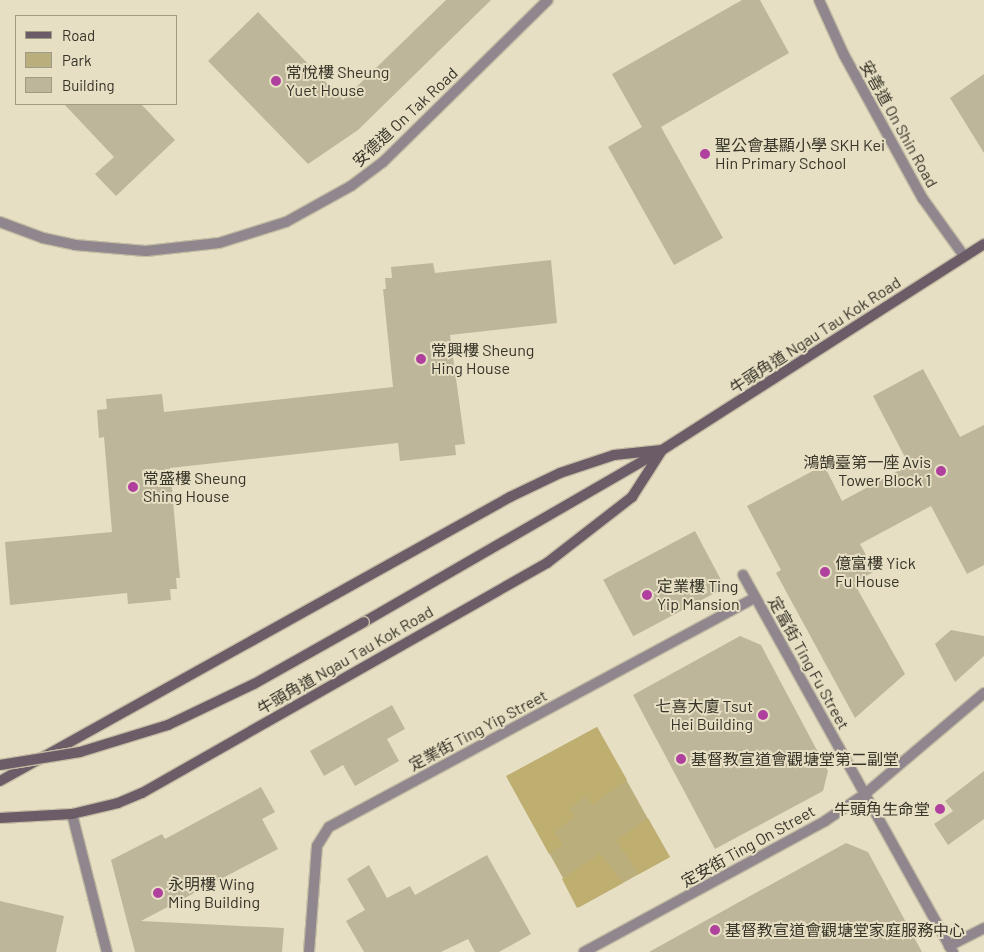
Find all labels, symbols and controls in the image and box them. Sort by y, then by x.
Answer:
legend [15,15,178,105]
text: Road [62,26,95,44]
text: Park [62,51,91,69]
street label: 安善道 On Shin Road [856,57,942,191]
place label: 常悅樓 Sheung Yuet House [286,62,389,100]
street label: 安德道 On Tak Road [348,63,462,171]
marker: 常悅樓 Sheung Yuet House [270,75,282,87]
text: Building [62,76,115,94]
place label: 聖公會基顯小學 SKH Kei Hin Primary School [715,135,885,173]
marker: 聖公會基顯小學 SKH Kei Hin Primary School [699,148,711,160]
street label: 牛頭角道 Ngau Tau Kok Road [726,272,904,398]
place label: 常興樓 Sheung Hing House [431,340,534,378]
marker: 常興樓 Sheung Hing House [415,353,427,365]
place label: 鴻鵠臺第一座 Avis Tower Block 1 [803,452,931,490]
marker: 鴻鵠臺第一座 Avis Tower Block 1 [935,465,947,477]
place label: 常盛樓 Sheung Shing House [143,468,246,506]
marker: 常盛樓 Sheung Shing House [127,481,139,493]
place label: 億富樓 Yick Fu House [835,553,916,591]
marker: 億富樓 Yick Fu House [819,566,831,578]
place label: 定業樓 Ting Yip Mansion [657,576,740,614]
marker: 定業樓 Ting Yip Mansion [641,589,653,601]
street label: 定富街 Ting Fu Street [765,593,853,733]
street label: 牛頭角道 Ngau Tau Kok Road [254,602,436,718]
street label: 定業街 Ting Yip Street [406,686,550,774]
place label: 七喜大廈 Tsut Hei Building [655,696,753,734]
marker: 七喜大廈 Tsut Hei Building [757,709,769,721]
place label: 基督教宣道會觀塘堂第二副堂 [691,749,899,769]
marker: 基督教宣道會觀塘堂第二副堂 [675,753,687,765]
place label: 牛頭角生命堂 [834,799,930,819]
street label: 定安街 Ting On Street [678,801,818,891]
marker: 牛頭角生命堂 [934,803,946,815]
place label: 永明樓 Wing Ming Building [168,874,260,912]
marker: 永明樓 Wing Ming Building [152,887,164,899]
place label: 基督教宣道會觀塘堂家庭服務中心 [725,920,965,940]
marker: 基督教宣道會觀塘堂家庭服務中心 [709,924,721,936]

